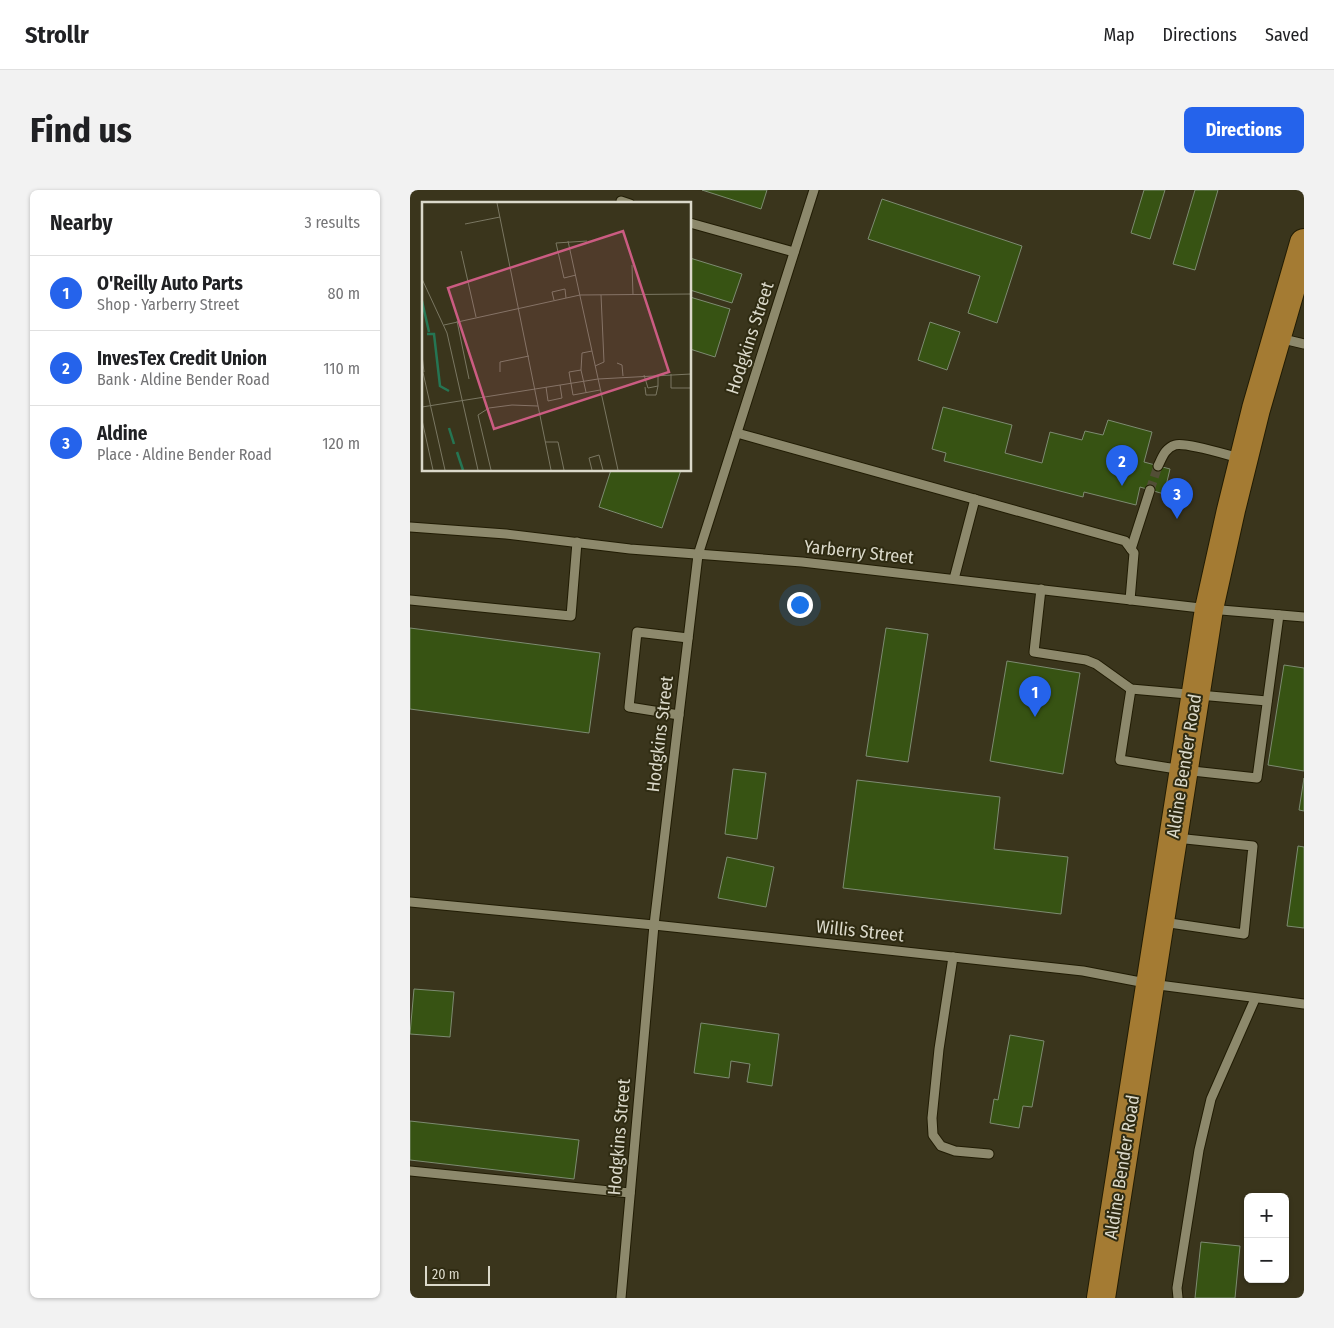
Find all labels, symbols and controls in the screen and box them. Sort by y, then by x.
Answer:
text: Strollr [25,21,89,49]
text: Map [1103,24,1135,46]
text: Directions [1163,24,1237,46]
text: Saved [1265,24,1309,46]
button: Directions [1184,107,1304,153]
text: Find us [30,109,132,151]
inset map [422,202,691,471]
text: Nearby [50,210,112,236]
text: 3 results [304,213,360,232]
text: O'Reilly Auto Parts [97,272,243,295]
street label: Hodgkins Street [721,279,779,397]
text: 1 [63,284,69,303]
text: 80 m [328,284,360,303]
text: Shop · Yarberry Street [97,295,239,314]
text: InvesTex Credit Union [97,347,267,370]
text: 2 [62,359,70,378]
text: 110 m [323,359,360,378]
text: Bank · Aldine Bender Road [97,370,270,389]
text: Aldine [97,422,147,445]
text: 3 [62,434,70,453]
text: 120 m [322,434,360,453]
text: Place · Aldine Bender Road [97,445,272,464]
pin: 2 [1106,445,1138,486]
pin: 3 [1161,478,1193,519]
street label: Yarberry Street [803,535,915,569]
your location [787,592,813,618]
street label: Hodgkins Street [642,674,678,793]
pin: 1 [1019,676,1051,717]
street label: Aldine Bender Road [1162,692,1206,840]
street label: Willis Street [815,915,905,947]
street label: Hodgkins Street [603,1078,635,1196]
street label: Aldine Bender Road [1100,1093,1144,1241]
map controls [1244,1193,1289,1283]
button: + [1244,1193,1289,1238]
button: − [1244,1238,1289,1283]
scale bar [425,1263,490,1286]
text: 20 m [432,1266,460,1283]

